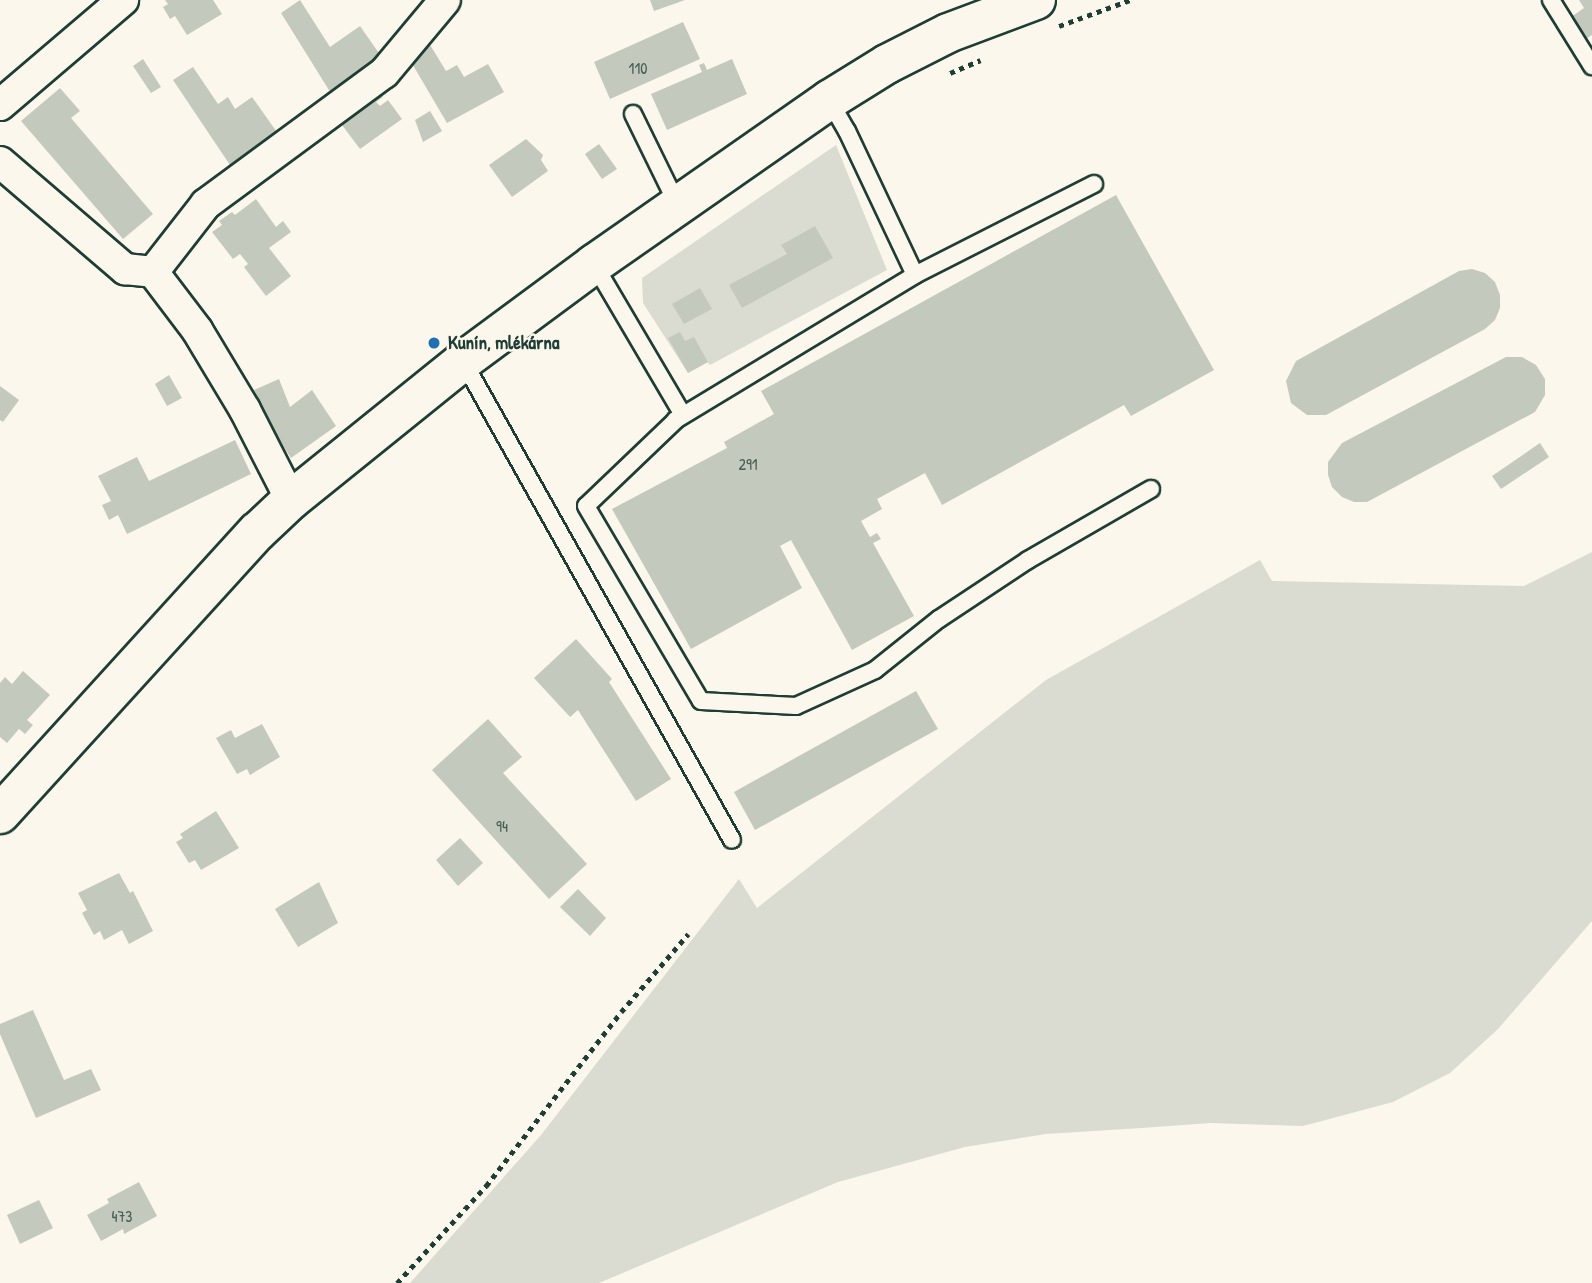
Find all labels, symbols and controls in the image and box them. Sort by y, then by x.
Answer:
house number: 110 [629,58,647,78]
place label: Kunín, mlékárna [448,332,559,354]
marker: Kunín, mlékárna [426,335,442,351]
house number: 291 [738,454,758,474]
house number: 94 [496,816,508,836]
house number: 473 [111,1206,133,1226]

